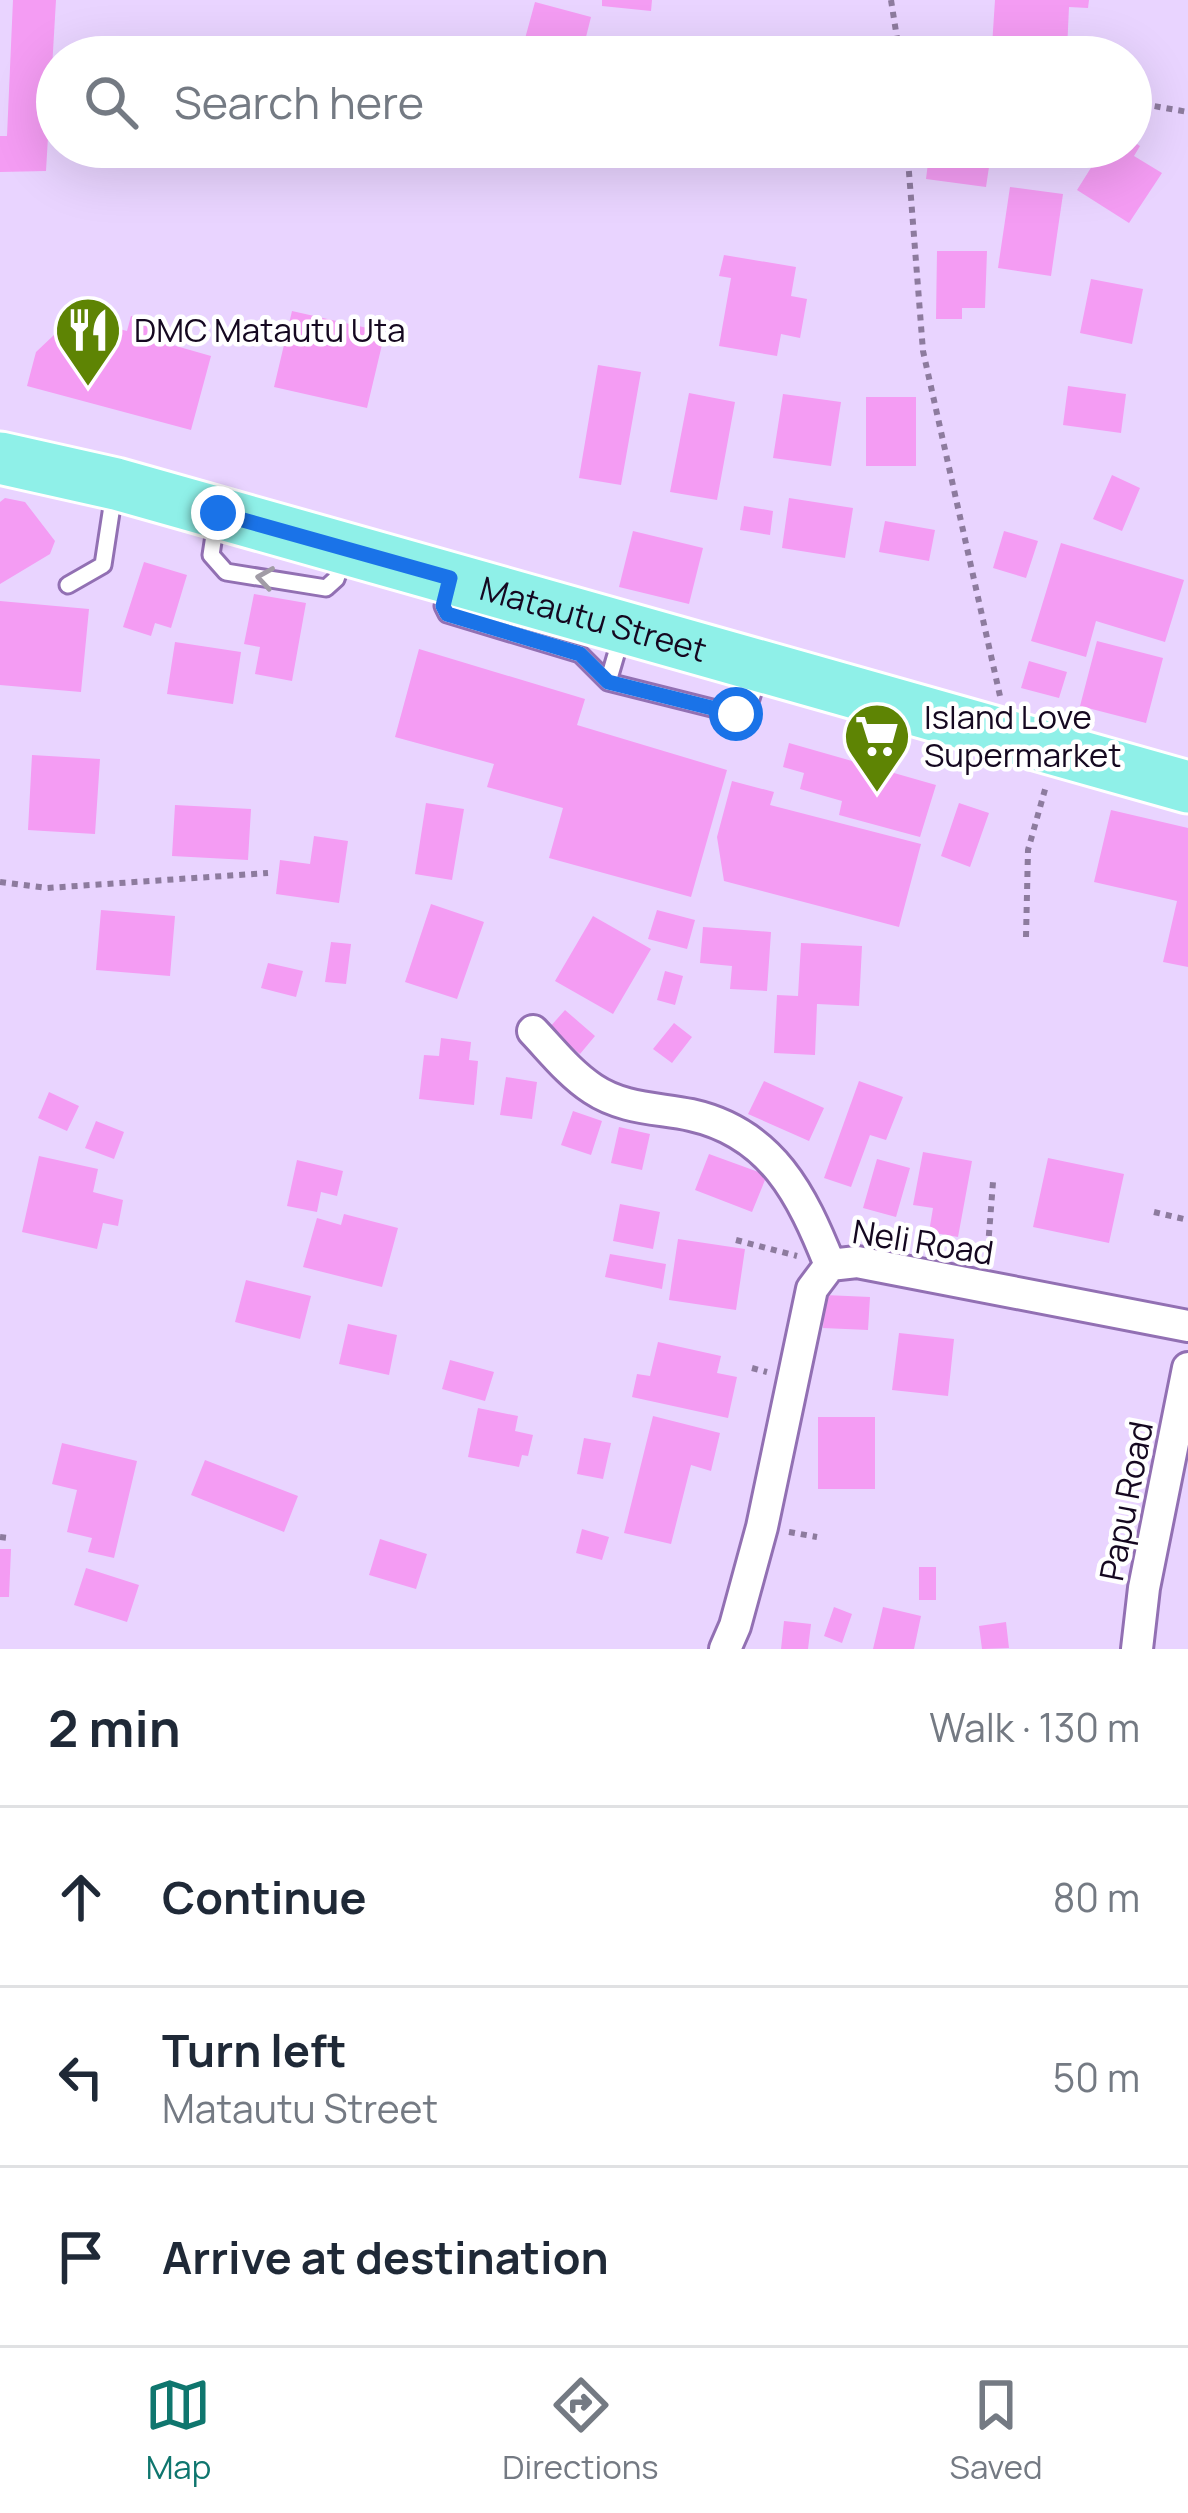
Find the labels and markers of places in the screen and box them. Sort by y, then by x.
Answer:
restaurant icon: DMC Matautu Uta [53,295,123,389]
place label: DMC Matautu Uta [134,307,405,352]
place label: Island Love Supermarket [924,694,1121,777]
supermarket icon: Island Love Supermarket [842,701,912,795]

